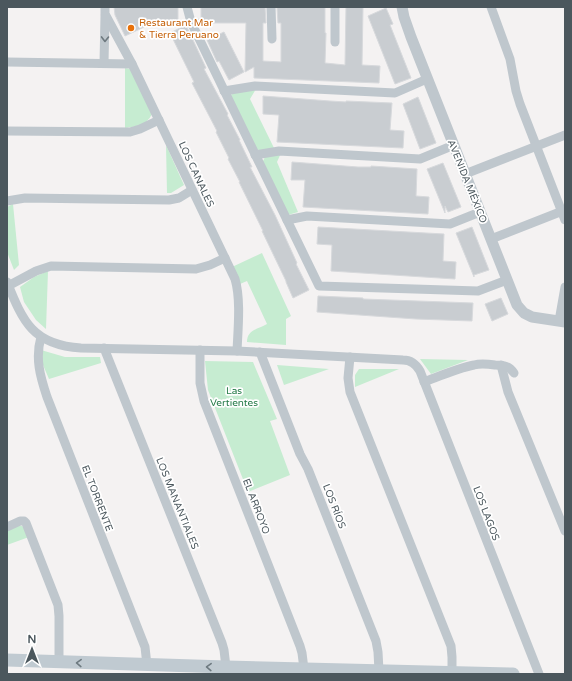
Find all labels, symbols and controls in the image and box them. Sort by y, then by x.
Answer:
place label: Restaurant Mar & Tierra Peruano [139,17,219,41]
marker: Restaurant Mar & Tierra Peruano [126,23,136,33]
one-way arrow [100,36,109,42]
street label: AVENIDA MÉXICO [445,138,489,225]
street label: LOS CANALES [176,140,217,209]
park label: Las Vertientes [210,385,258,409]
street label: LOS MANANTIALES [153,456,201,551]
street label: EL TORRENTE [79,464,115,533]
street label: EL ARROYO [240,477,272,536]
street label: LOS RÍOS [320,482,348,530]
street label: LOS LAGOS [470,484,502,542]
north arrow [12,629,52,669]
text: N [28,633,36,646]
one-way arrow [76,658,82,667]
one-way arrow [206,662,212,671]

